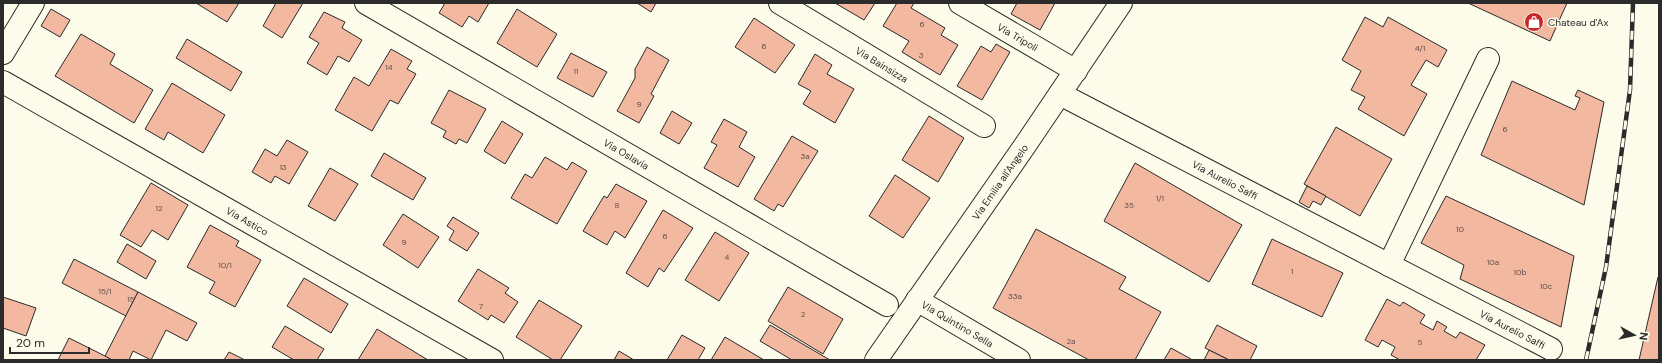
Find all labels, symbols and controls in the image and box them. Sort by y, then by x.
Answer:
shop icon: Chateau d'Ax [1523,11,1545,33]
place label: Chateau d'Ax [1548,16,1608,29]
house number: 6 [919,19,925,29]
street label: Via Tripoli [995,20,1040,54]
house number: 6 [761,41,767,51]
house number: 4/1 [1415,43,1425,53]
street label: Via Bainsizza [853,44,910,86]
house number: 3 [919,50,924,60]
house number: 14 [385,62,393,72]
house number: 11 [574,66,579,76]
house number: 9 [636,99,642,109]
house number: 6 [1502,124,1508,134]
street label: Via Oslavia [601,136,651,173]
street label: Via Emilia all'Angelo [969,142,1031,223]
house number: 3a [800,151,810,161]
street label: Via Aurelio Saffi [1190,158,1260,203]
house number: 13 [279,162,287,172]
house number: 1/1 [1156,193,1164,203]
house number: 8 [615,200,620,210]
house number: 35 [1124,200,1134,210]
house number: 12 [155,203,163,213]
street label: Via Astico [224,204,271,239]
house number: 10 [1456,224,1465,234]
house number: 6 [662,231,668,241]
house number: 9 [401,237,407,247]
house number: 4 [725,252,730,262]
house number: 10a [1487,257,1499,267]
house number: 10/1 [218,260,232,270]
house number: 1 [1291,266,1293,276]
house number: 10b [1514,267,1526,277]
house number: 10c [1540,281,1553,291]
house number: 15/1 [99,286,111,296]
house number: 33a [1008,291,1022,301]
house number: 15 [127,294,135,304]
street label: Via Quintino Sella [919,298,995,350]
house number: 7 [479,301,483,311]
street label: Via Aurelio Saffi [1477,307,1548,352]
house number: 2 [801,309,806,319]
north arrow [1614,315,1654,355]
scale bar [10,329,89,355]
text: N [1636,331,1651,341]
text: 20 m [16,335,45,351]
house number: 2a [1067,336,1075,346]
house number: 5 [1418,337,1423,347]

